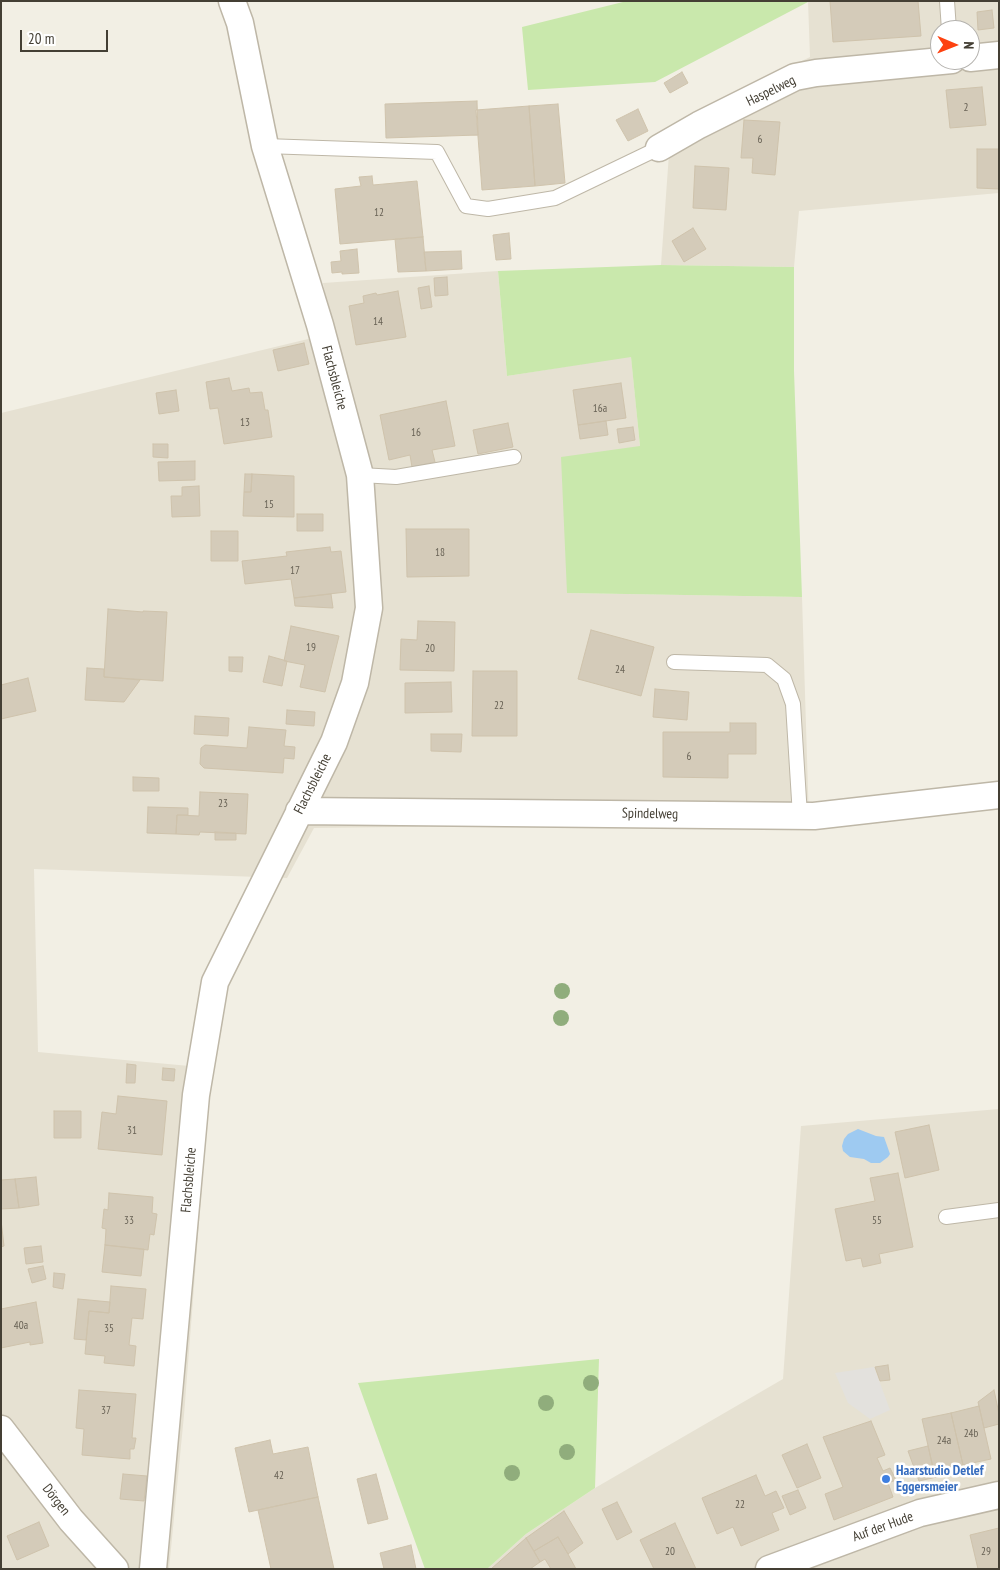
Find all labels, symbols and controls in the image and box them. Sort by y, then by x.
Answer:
scale bar [22,20,110,52]
north arrow [930,20,980,70]
text: 20 m [28,29,54,48]
text: N [960,41,978,49]
street label: Haspelweg [744,72,798,110]
house number: 2 [964,101,968,115]
house number: 6 [758,133,762,147]
house number: 12 [374,206,384,220]
house number: 14 [373,315,383,329]
street label: Flachsbleiche [317,344,351,412]
house number: 16a [593,402,607,416]
house number: 13 [240,416,250,430]
house number: 16 [411,426,421,440]
house number: 15 [264,498,274,512]
house number: 18 [435,546,445,560]
house number: 17 [290,564,300,578]
house number: 19 [306,641,316,655]
house number: 20 [425,642,435,656]
house number: 24 [615,663,625,677]
house number: 22 [494,699,504,713]
house number: 6 [687,750,691,764]
street label: Flachsbleiche [291,751,335,817]
house number: 23 [218,797,228,811]
street label: Spindelweg [622,805,678,823]
house number: 31 [127,1124,137,1138]
street label: Flachsbleiche [178,1147,200,1213]
house number: 33 [124,1214,134,1228]
house number: 55 [872,1214,882,1228]
house number: 40a [14,1319,28,1333]
house number: 35 [104,1322,114,1336]
house number: 37 [101,1404,111,1418]
house number: 24b [964,1427,978,1441]
house number: 24a [937,1434,951,1448]
place label: Haarstudio Detlef Eggersmeier [896,1463,984,1495]
house number: 42 [274,1469,284,1483]
marker: Haarstudio Detlef Eggersmeier [880,1473,892,1485]
street label: Dörgen [39,1481,73,1519]
house number: 22 [735,1498,745,1512]
street label: Auf der Hude [850,1508,916,1546]
house number: 20 [665,1545,675,1559]
house number: 29 [981,1545,991,1559]

